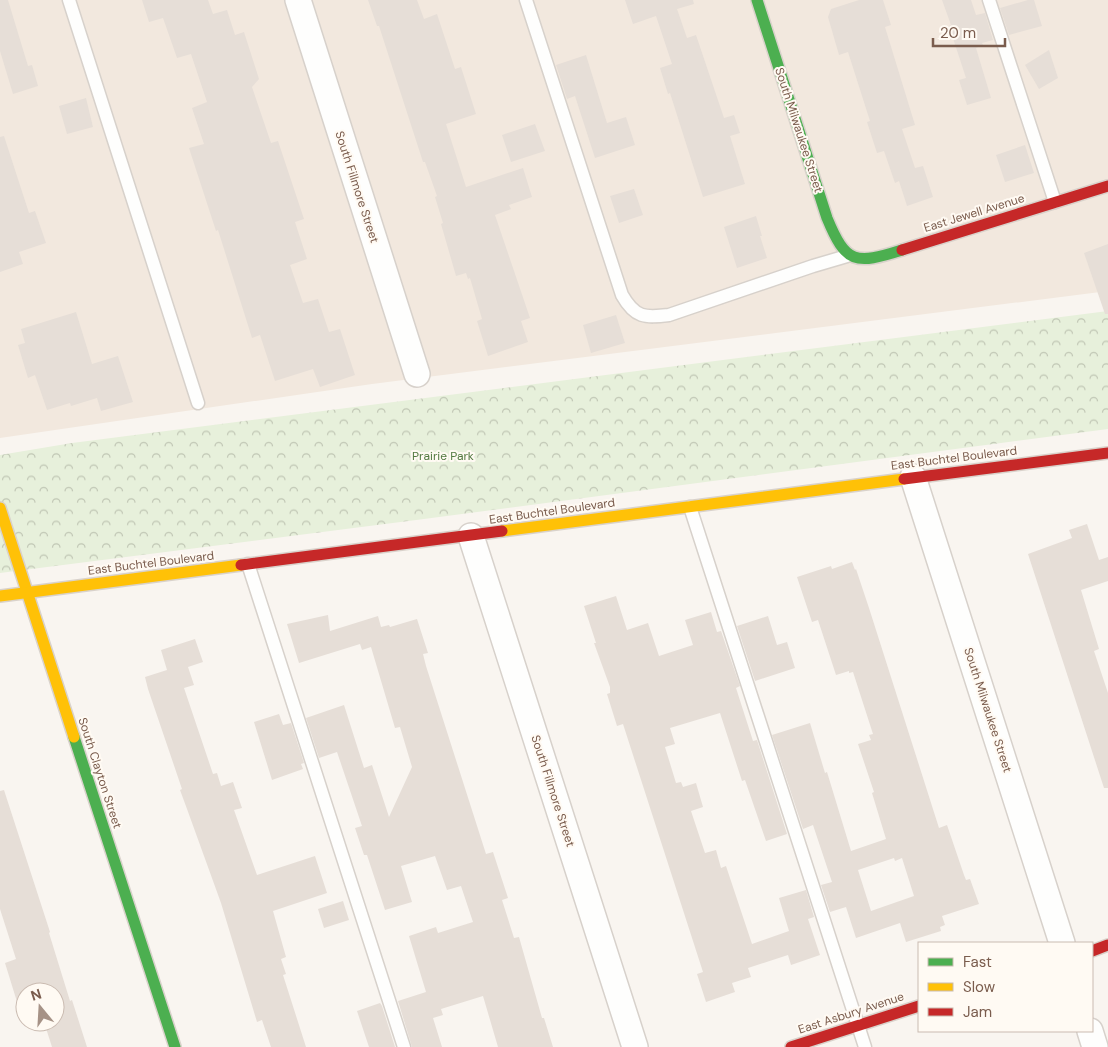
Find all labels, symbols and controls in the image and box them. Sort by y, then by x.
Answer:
scale bar [933,15,1006,47]
text: 20 m [940,23,976,43]
street label: South Milwaukee Street [771,66,827,195]
street label: South Fillmore Street [331,129,383,245]
street label: East Jewell Avenue [922,190,1027,236]
street label: East Buchtel Boulevard [890,442,1018,474]
park label: Prairie Park [412,448,474,464]
street label: East Buchtel Boulevard [488,494,616,528]
street label: East Buchtel Boulevard [87,547,215,579]
street label: South Milwaukee Street [960,646,1016,775]
street label: South Clayton Street [74,715,126,831]
street label: South Fillmore Street [527,733,579,849]
legend [918,942,1093,1032]
text: Fast [963,952,992,972]
text: Slow [963,977,996,997]
north arrow [15,982,65,1032]
text: N [28,984,44,1005]
street label: East Asbury Avenue [796,988,906,1038]
text: Jam [963,1002,992,1022]

